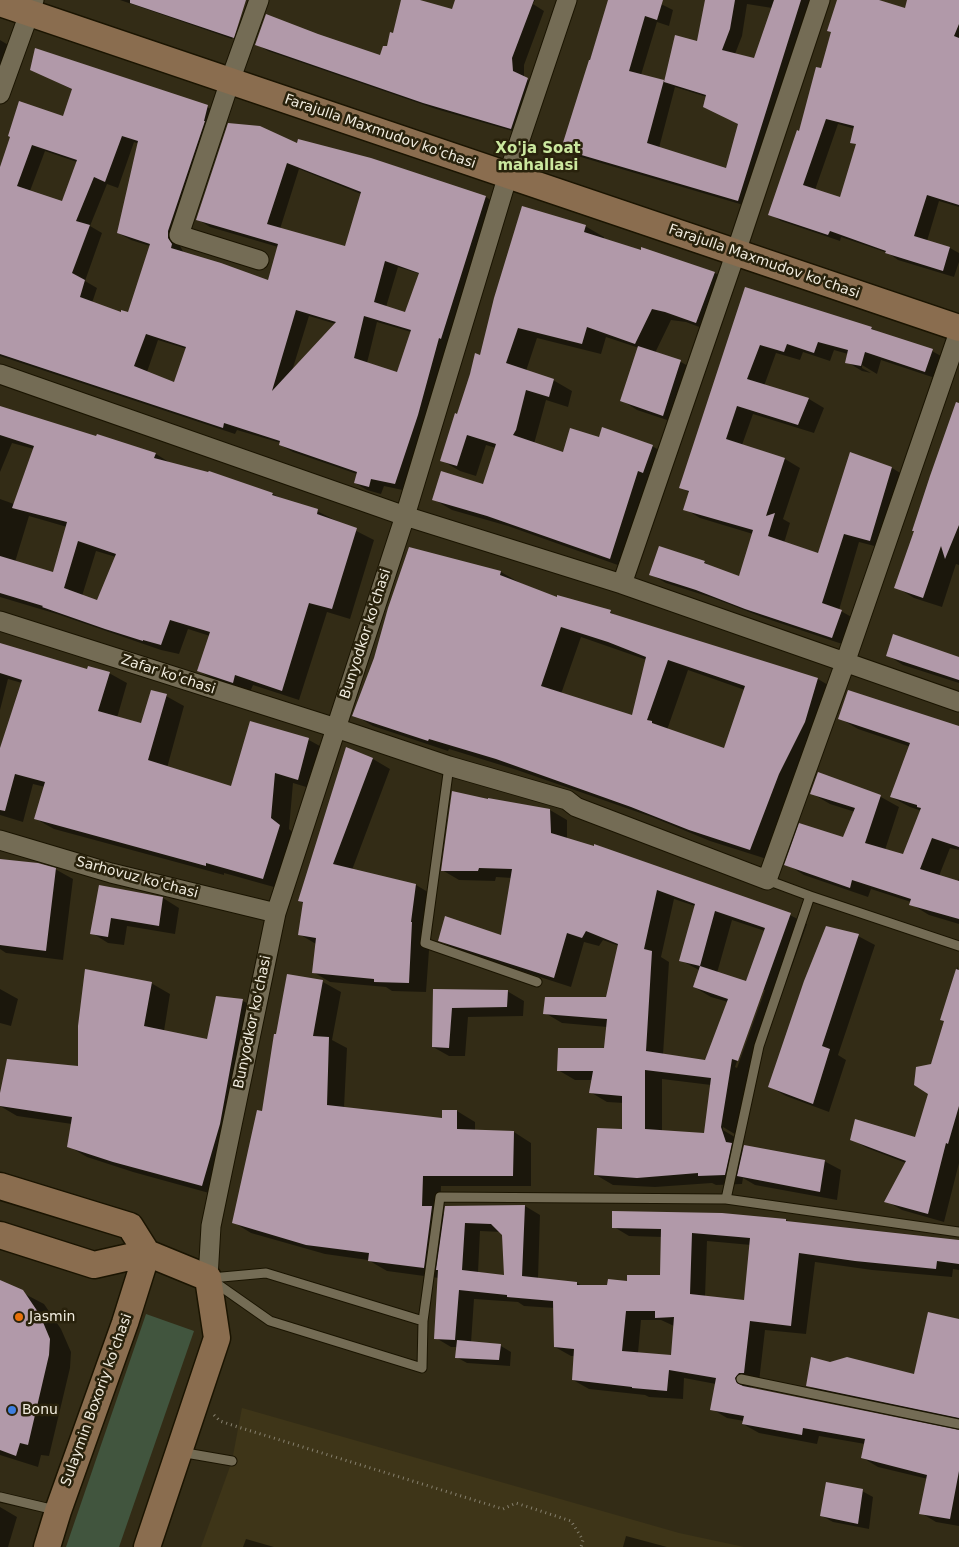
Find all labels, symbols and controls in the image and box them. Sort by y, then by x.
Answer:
street label: Farajulla Maxmudov ko'chasi [282,91,478,173]
district label: Xo'ja Soat mahallasi [495,140,581,175]
street label: Farajulla Maxmudov ko'chasi [666,221,862,303]
street label: Bunyodkor ko'chasi [337,567,395,701]
street label: Zafar ko'chasi [119,652,217,698]
street label: Sarhovuz ko'chasi [74,854,200,902]
street label: Bunyodkor ko'chasi [231,954,275,1090]
place label: Jasmin [29,1309,75,1325]
marker: Jasmin [13,1311,25,1323]
street label: Sulaymin Boxoriy ko'chasi [58,1311,136,1489]
place label: Bonu [22,1402,58,1418]
marker: Bonu [6,1404,18,1416]

